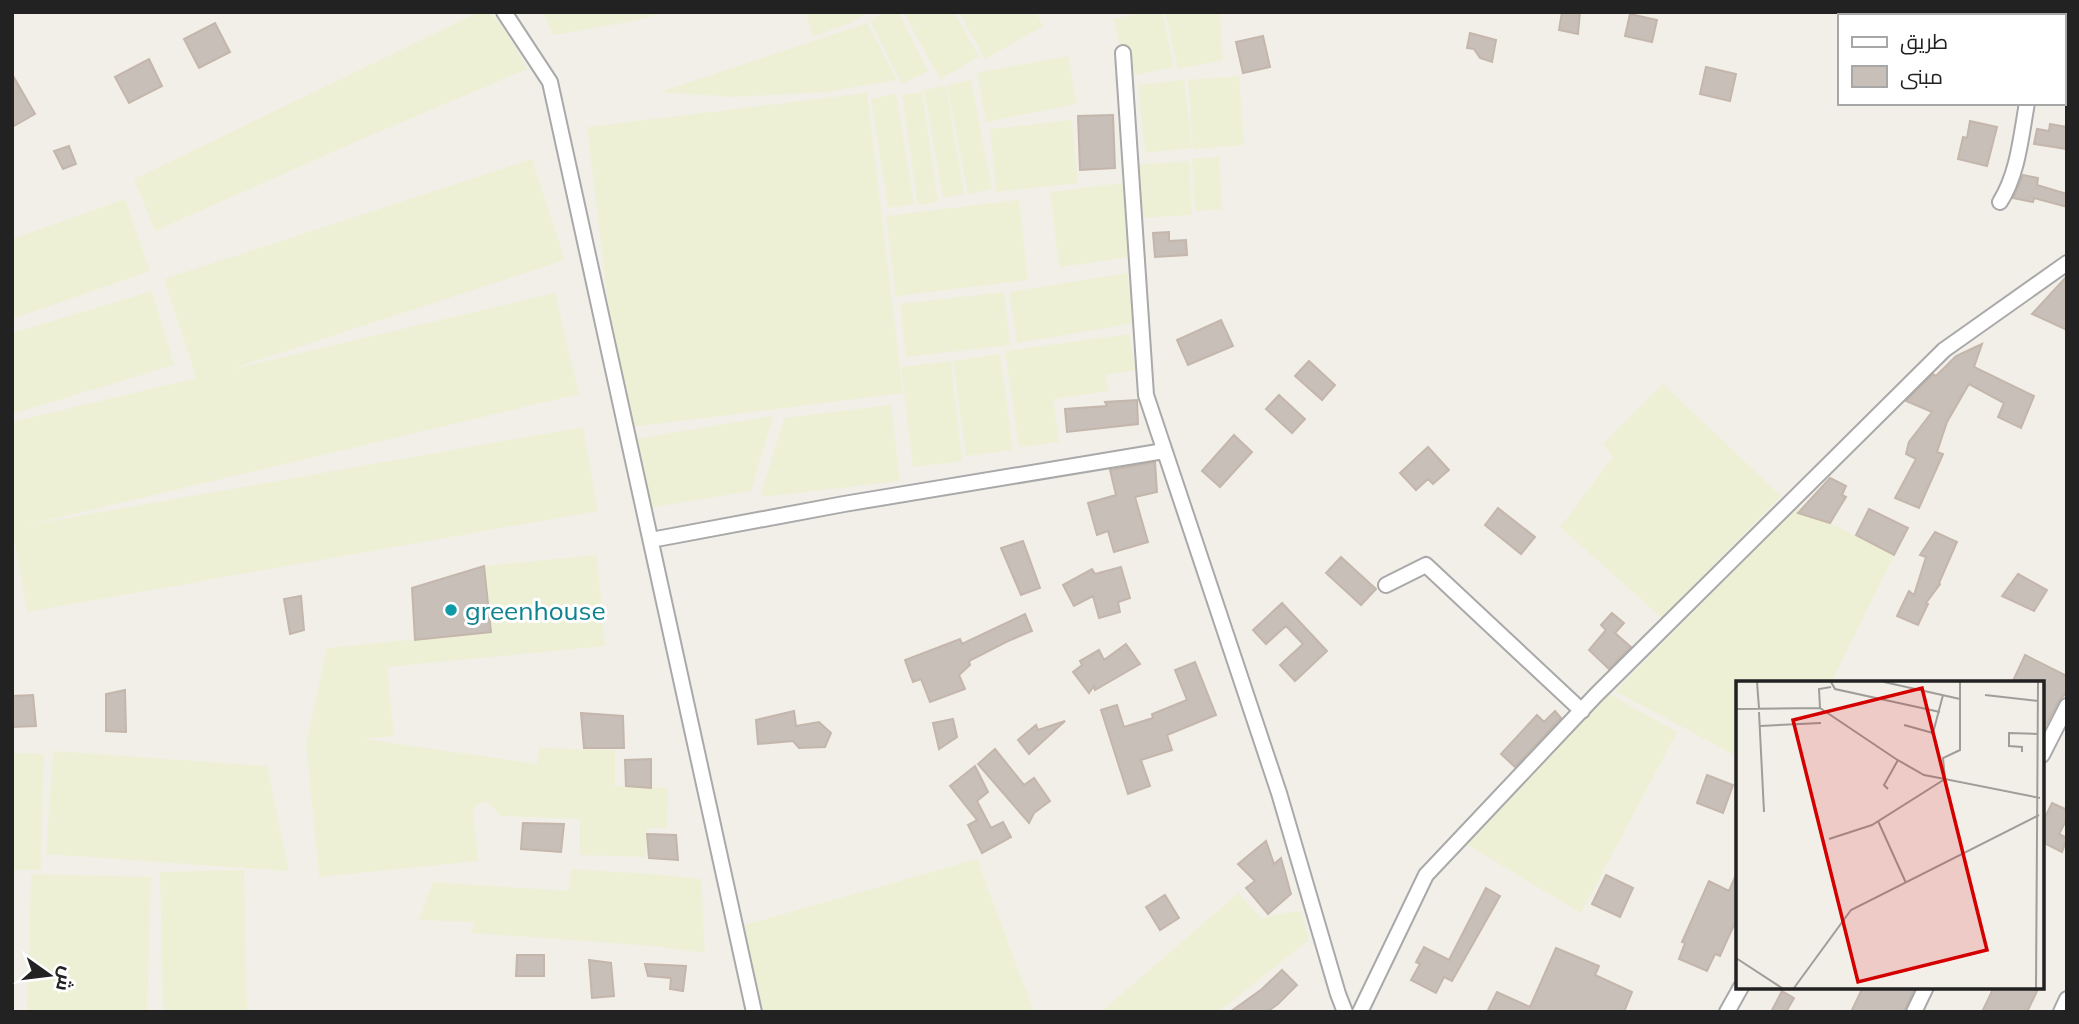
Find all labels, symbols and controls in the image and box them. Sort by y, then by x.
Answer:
legend [1838,14,2065,105]
text: طريق [1900,28,1948,55]
text: مبنى [1900,63,1943,90]
place label: greenhouse [465,594,606,627]
marker: greenhouse [443,602,459,618]
inset map [1736,681,2044,989]
north arrow [14,940,84,1010]
text: ش [51,964,80,994]

